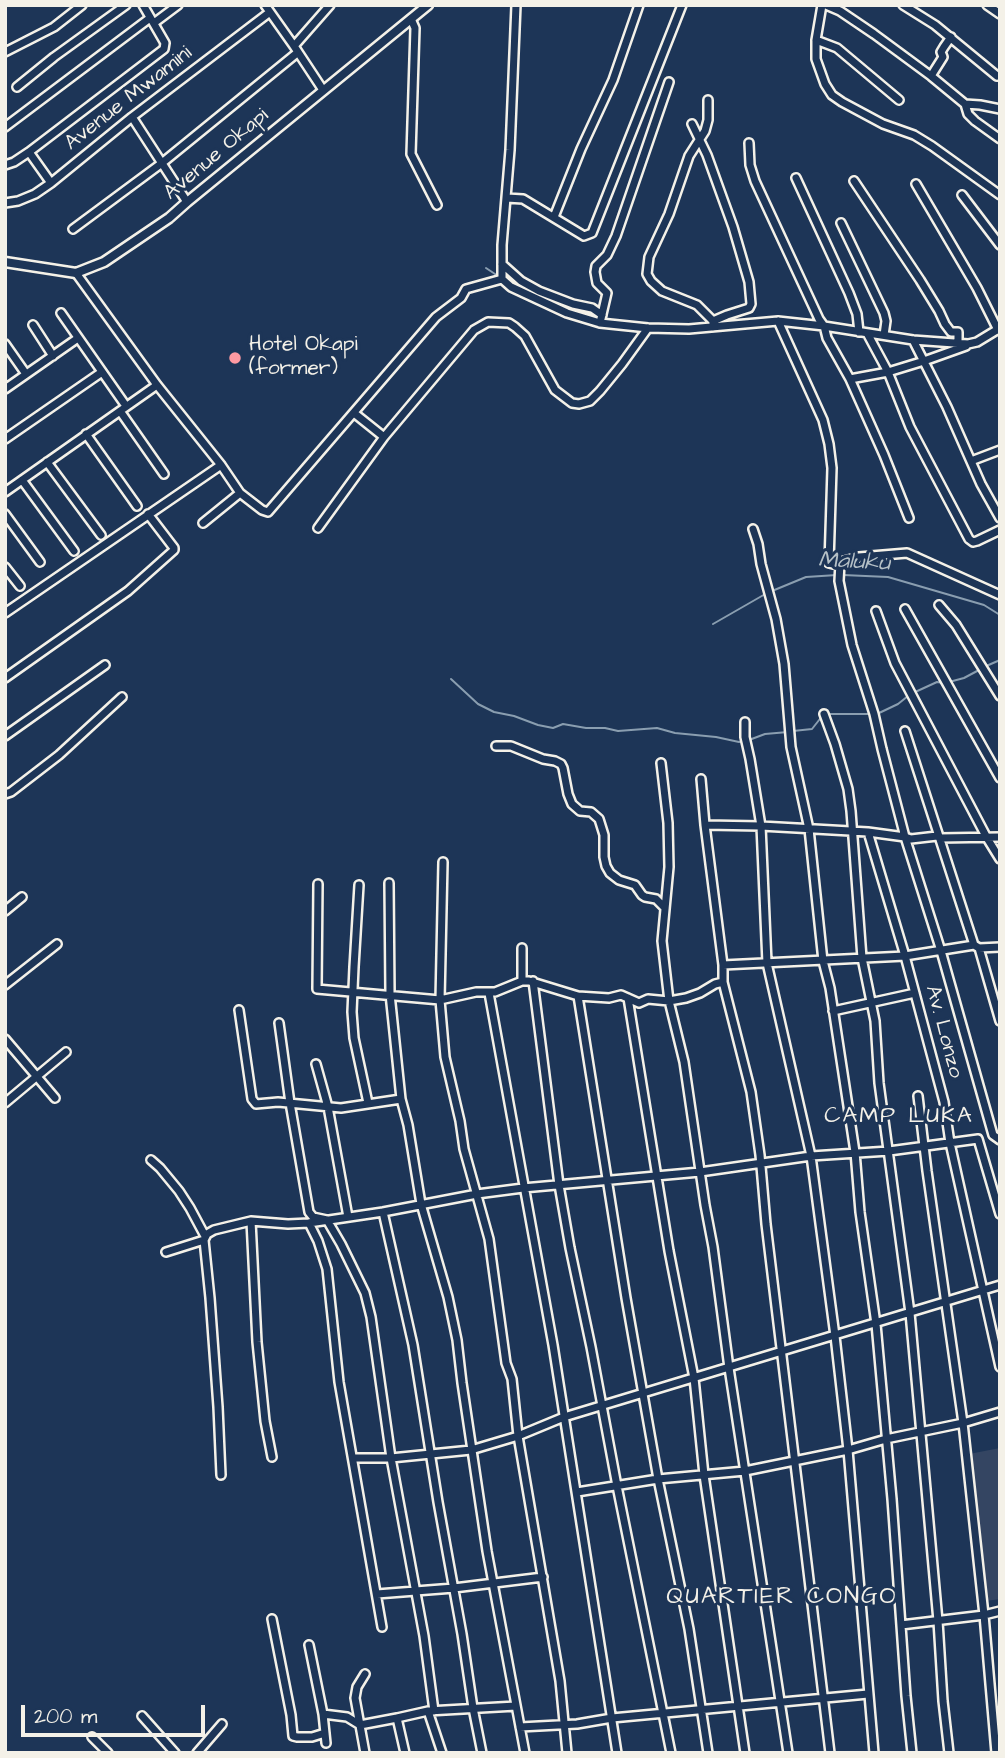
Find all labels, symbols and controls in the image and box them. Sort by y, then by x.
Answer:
street label: Avenue Mwamini [60,41,198,157]
street label: Avenue Okapi [159,104,275,206]
place label: Hotel Okapi (former) [249,333,358,383]
marker: Hotel Okapi (former) [227,350,243,366]
water label: Maluku [817,547,891,579]
street label: Av. Lonzo [919,983,967,1081]
district label: CAMP LUKA [825,1103,973,1131]
district label: QUARTIER CONGO [668,1584,896,1612]
scale bar [24,1692,208,1736]
text: 200 m [34,1702,97,1731]

